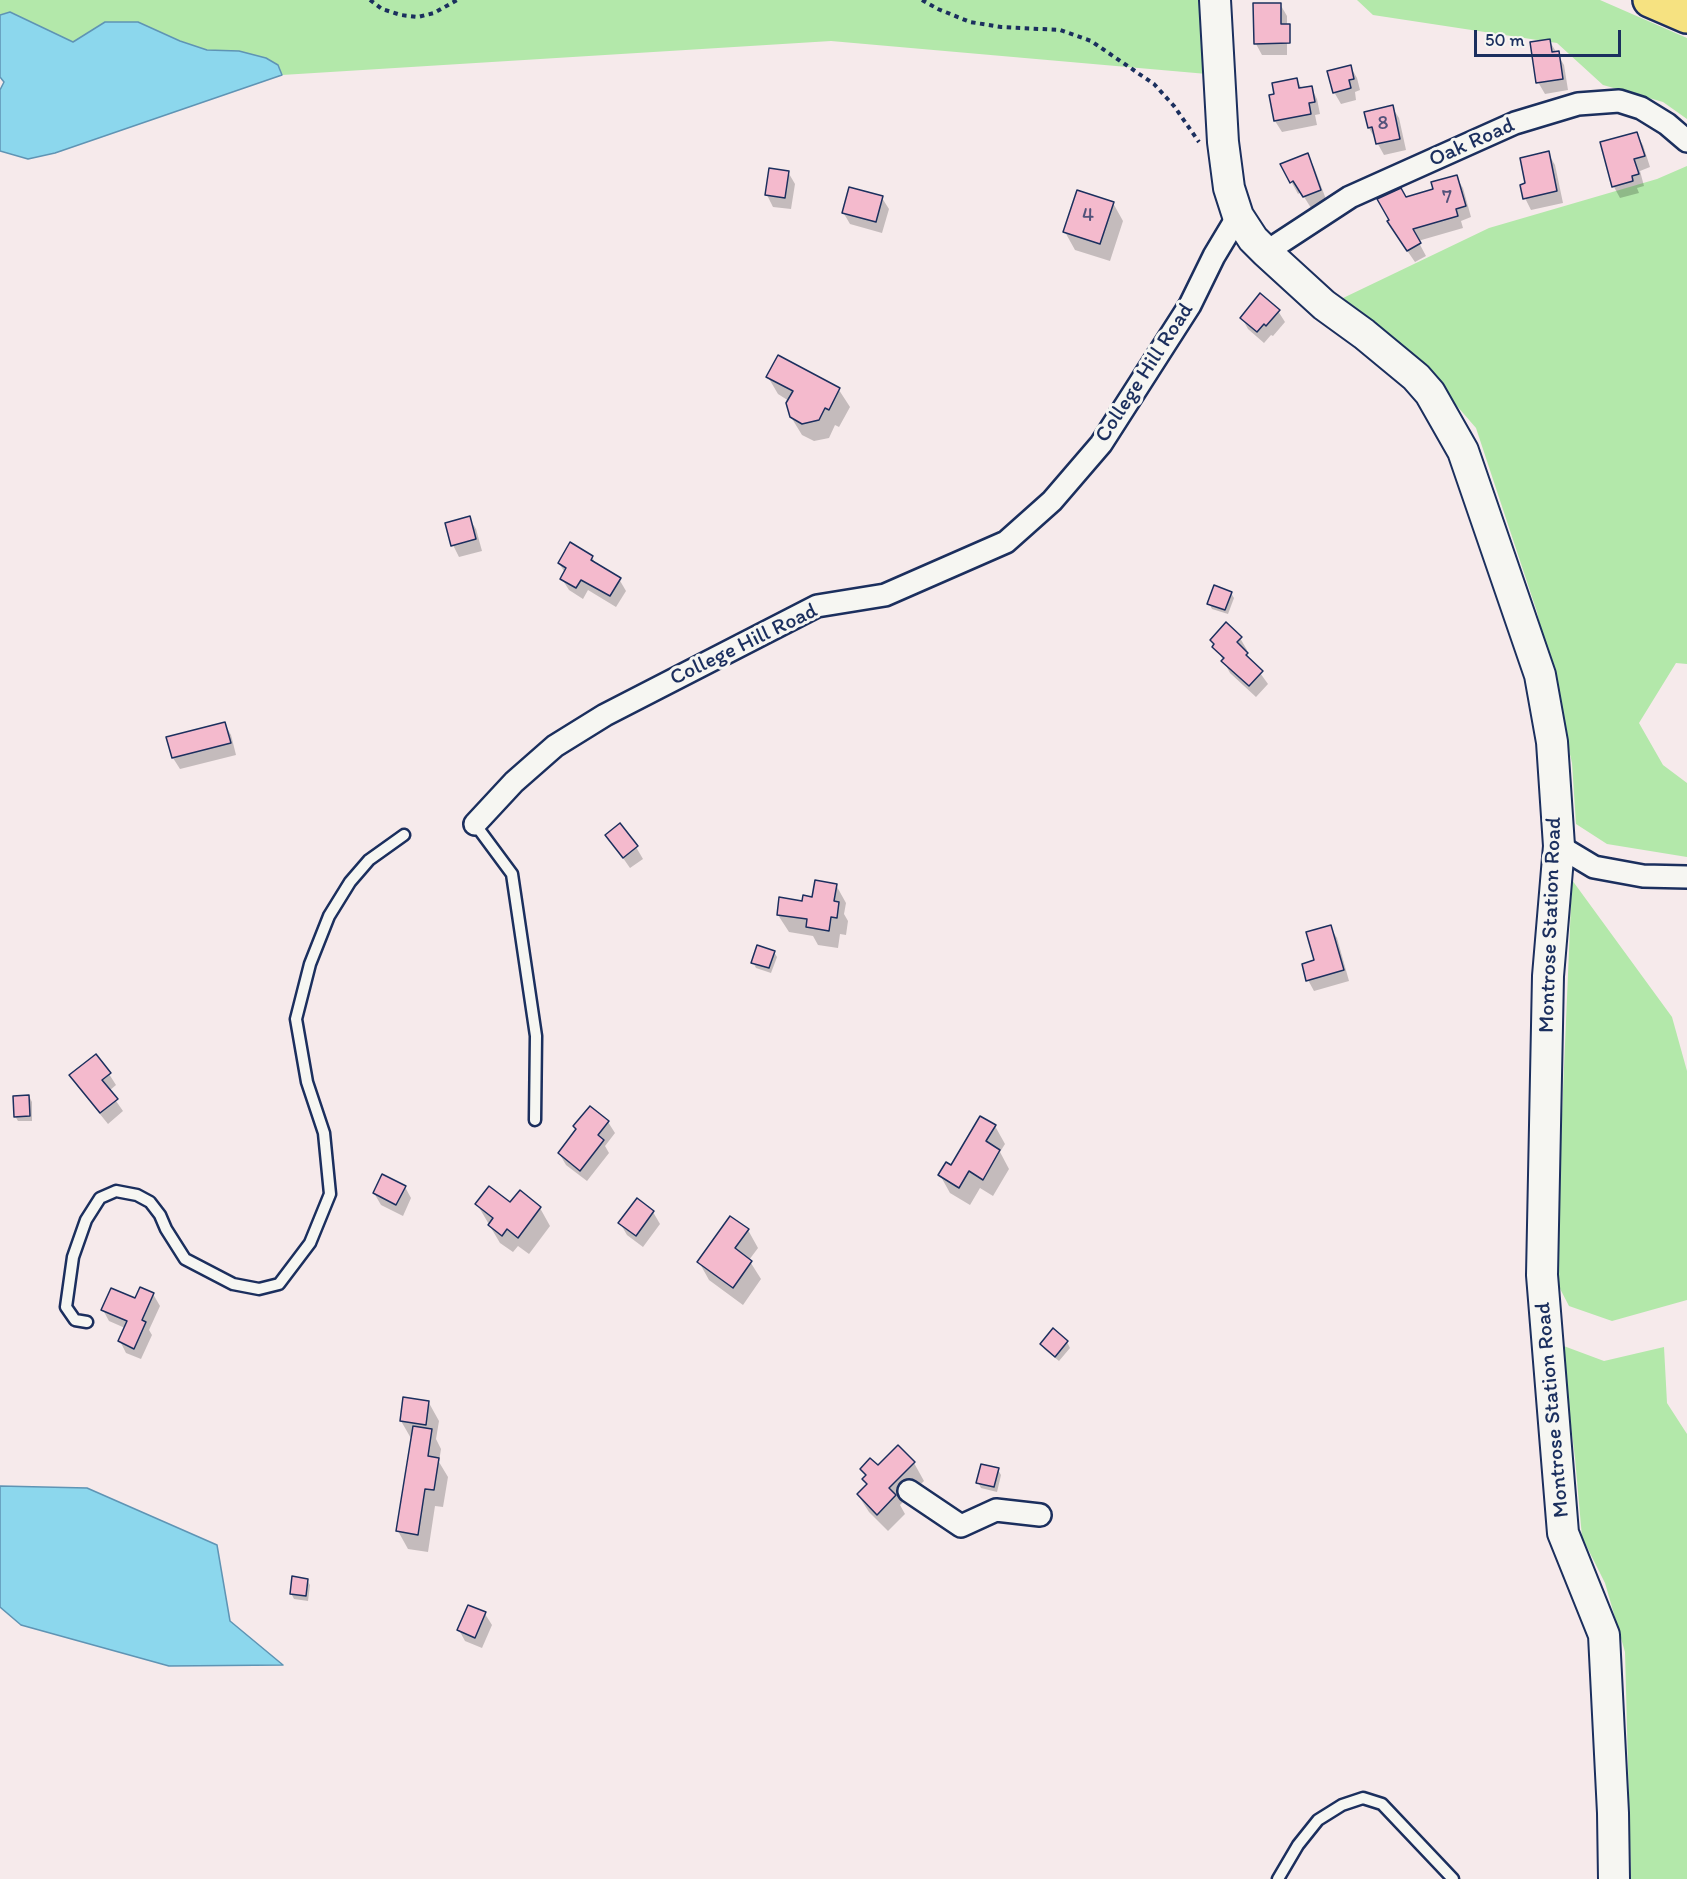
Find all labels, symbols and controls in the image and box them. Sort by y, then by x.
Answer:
scale bar [1477,18,1624,56]
text: 50 m [1485,29,1525,51]
house number: 8 [1378,112,1388,136]
street label: Oak Road [1425,112,1519,174]
house number: 7 [1442,186,1452,210]
house number: 4 [1082,204,1094,228]
street label: College Hill Road [1090,298,1200,448]
street label: College Hill Road [666,598,822,692]
street label: Montrose Station Road [1534,816,1568,1034]
street label: Montrose Station Road [1530,1301,1576,1519]

